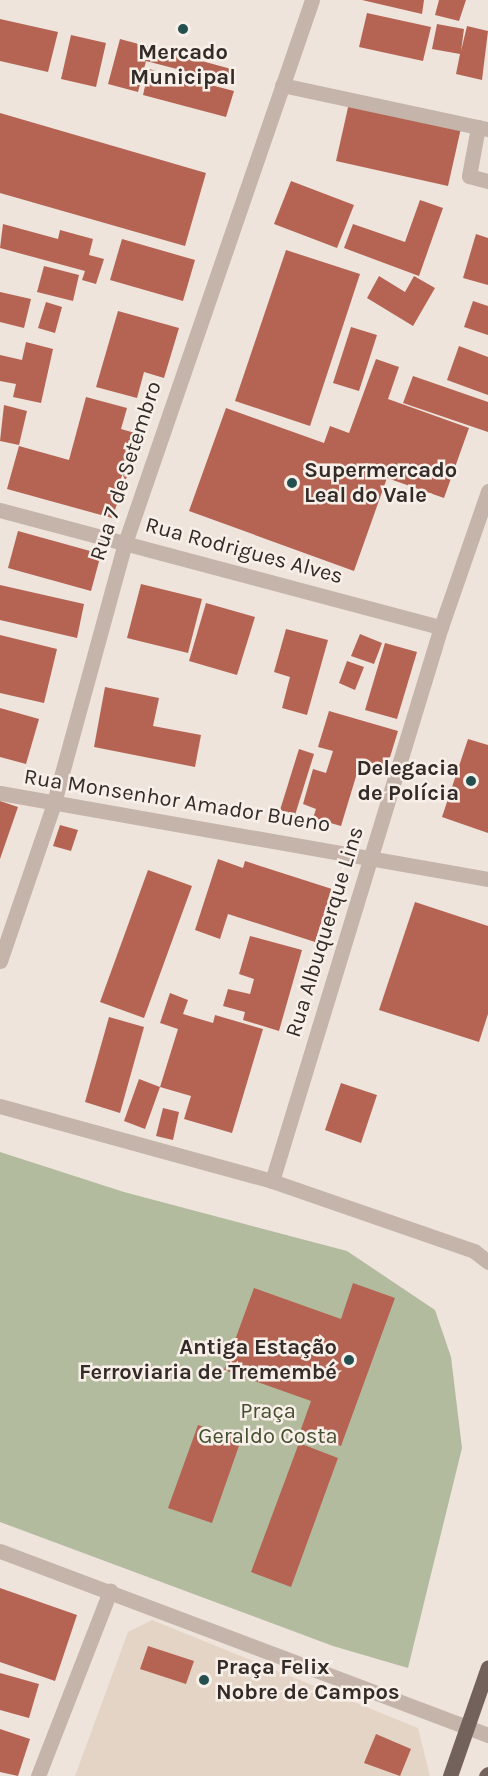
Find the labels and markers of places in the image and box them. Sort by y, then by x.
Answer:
marker: Mercado Municipal [176,22,190,36]
place label: Mercado Municipal [130,39,236,90]
place label: Supermercado Leal do Vale [304,457,457,508]
marker: Supermercado Leal do Vale [285,476,299,490]
place label: Delegacia de Polícia [356,755,459,806]
marker: Delegacia de Polícia [464,774,478,788]
place label: Antiga Estação Ferroviaria de Tremembé [79,1334,337,1386]
marker: Antiga Estação Ferroviaria de Tremembé [342,1353,356,1367]
place label: Praça Felix Nobre de Campos [216,1654,399,1706]
marker: Praça Felix Nobre de Campos [197,1673,211,1687]

